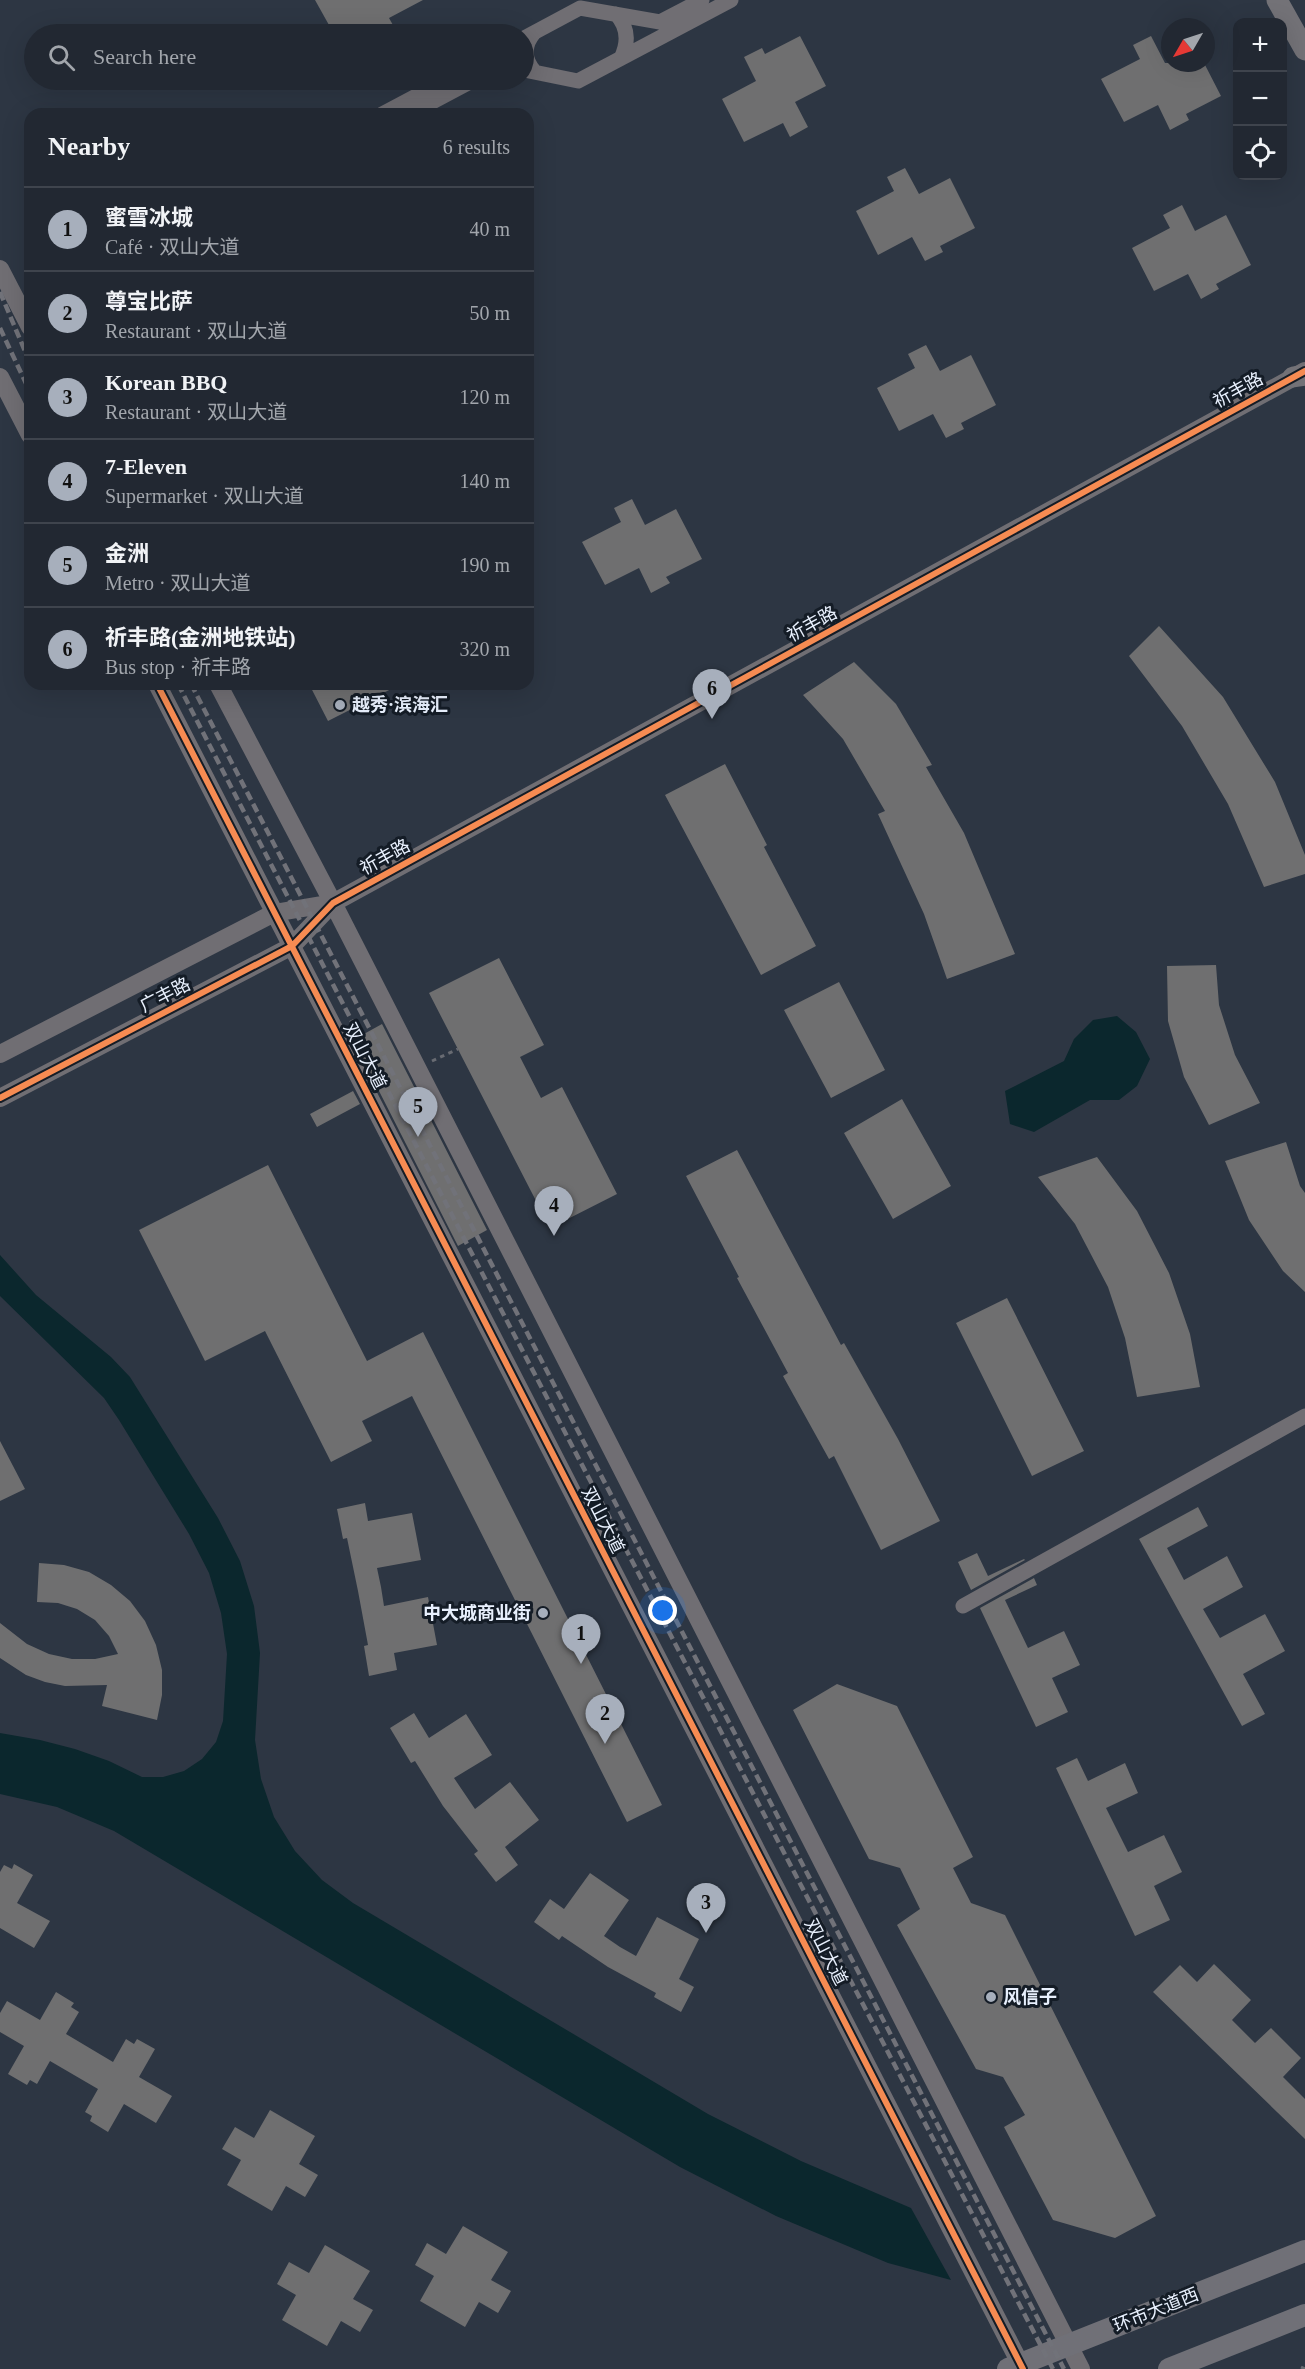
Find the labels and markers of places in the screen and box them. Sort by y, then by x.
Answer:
pin: 6 [692,670,732,719]
place label: 越秀·滨海汇 [352,695,448,715]
marker: 越秀·滨海汇 [333,698,347,712]
pin: 5 [398,1088,438,1137]
pin: 4 [534,1186,574,1236]
place label: 中大城商业街 [423,1603,531,1623]
marker: 中大城商业街 [536,1606,550,1620]
pin: 1 [562,1614,600,1664]
pin: 2 [586,1694,624,1744]
pin: 3 [686,1884,726,1933]
place label: 风信子 [1003,1987,1057,2007]
marker: 风信子 [984,1990,998,2004]

